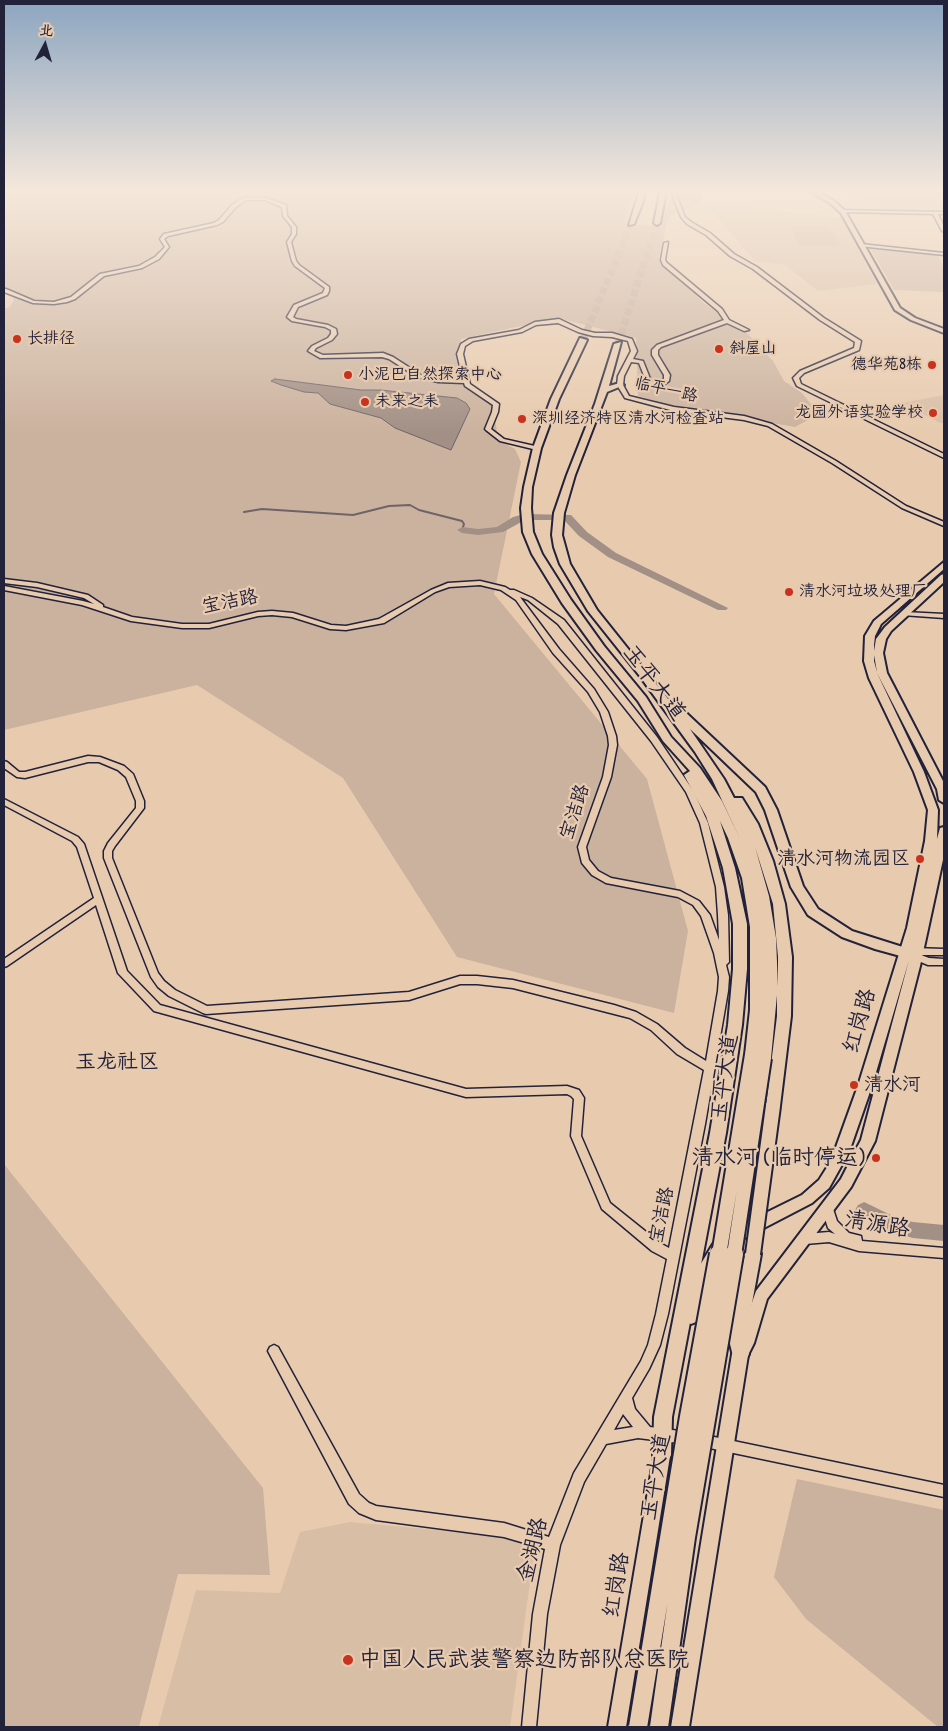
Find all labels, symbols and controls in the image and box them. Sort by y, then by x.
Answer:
text: 北 [39,19,55,40]
north arrow [20,20,70,70]
place label: 长排径 [27,329,75,349]
marker: 长排径 [11,333,23,345]
place label: 斜屋山 [729,339,777,359]
marker: 斜屋山 [713,343,725,355]
place label: 德华苑8栋 [851,355,922,375]
marker: 德华苑8栋 [926,359,938,371]
place label: 小泥巴自然探索中心 [358,365,502,385]
marker: 小泥巴自然探索中心 [342,369,354,381]
street label: 临平一路 [633,373,699,407]
place label: 未来之耒 [375,392,439,412]
marker: 未来之耒 [359,396,371,408]
place label: 龙园外语实验学校 [795,403,923,423]
marker: 龙园外语实验学校 [927,407,939,419]
place label: 深圳经济特区清水河检查站 [532,409,724,429]
marker: 深圳经济特区清水河检查站 [516,413,528,425]
place label: 清水河垃圾处理厂 [799,582,927,602]
street label: 宝洁路 [200,585,260,619]
marker: 清水河垃圾处理厂 [783,586,795,598]
street label: 玉平大道 [617,640,691,726]
street label: 宝洁路 [555,781,595,843]
place label: 清水河物流园区 [777,848,910,870]
marker: 清水河物流园区 [914,853,926,865]
street label: 红岗路 [838,986,882,1056]
street label: 玉平大道 [706,1033,744,1123]
district label: 玉龙社区 [75,1049,159,1075]
place label: 清水河 [864,1074,921,1096]
marker: 清水河 [848,1079,860,1091]
place label: 清水河 (临时停运) [692,1145,866,1171]
marker: 清水河 (临时停运) [870,1152,882,1164]
street label: 宝洁路 [645,1185,679,1245]
street label: 清源路 [842,1207,912,1243]
street label: 玉平大道 [635,1431,677,1523]
street label: 金湖路 [512,1515,554,1585]
street label: 红岗路 [599,1550,635,1620]
place label: 中国人民武装警察边防部队总医院 [359,1647,689,1673]
marker: 中国人民武装警察边防部队总医院 [341,1653,355,1667]

